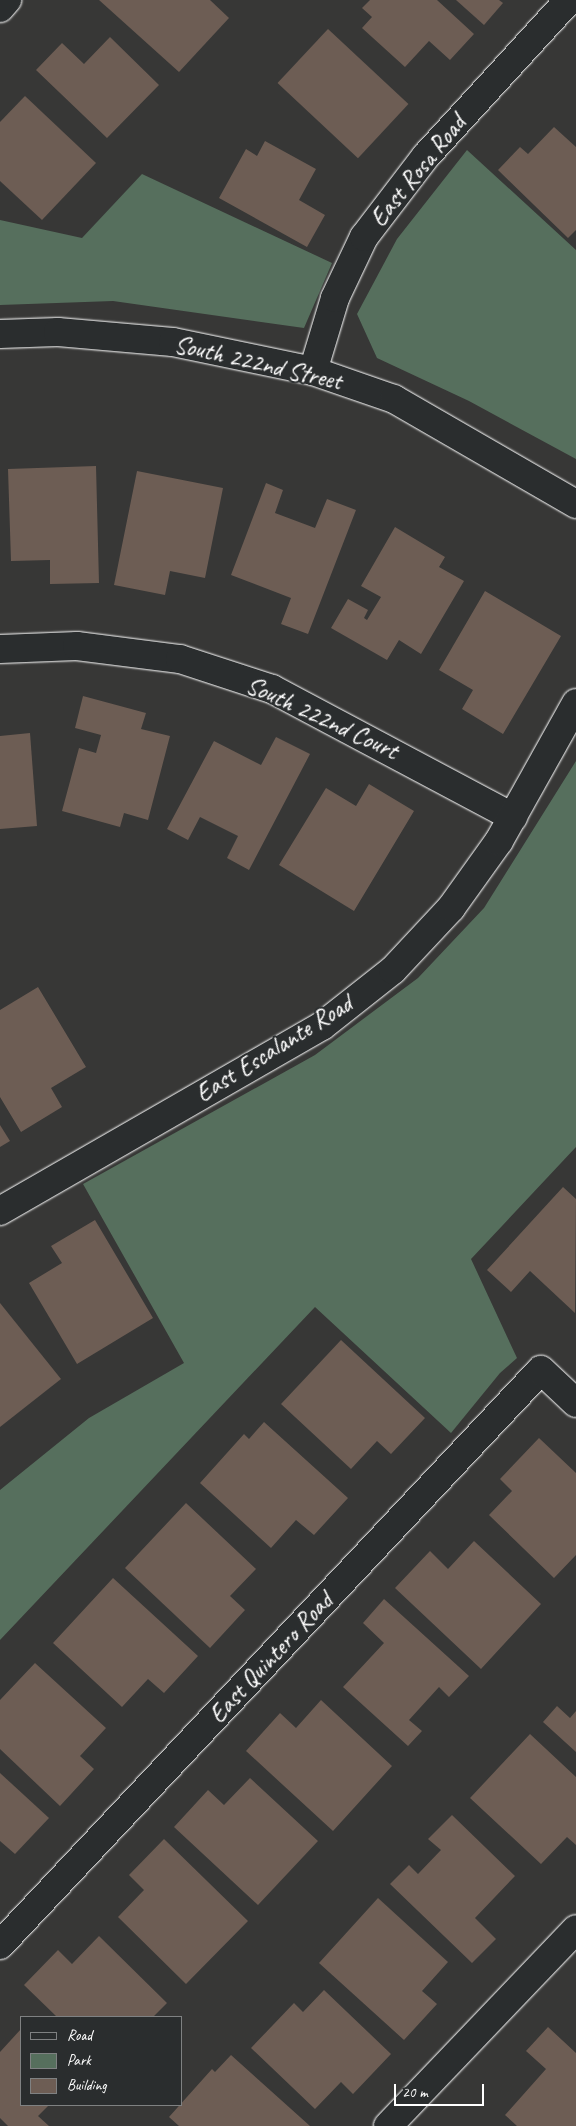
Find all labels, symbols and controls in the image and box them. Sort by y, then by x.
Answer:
street label: East Rosa Road [364,109,472,233]
street label: South 222nd Street [171,329,345,397]
street label: South 222nd Court [241,670,403,766]
street label: East Escalante Road [190,989,358,1109]
street label: East Quintero Road [203,1587,339,1729]
legend [20,2016,182,2106]
text: Road [67,2026,92,2045]
text: Park [67,2051,91,2070]
scale bar [396,2074,486,2106]
text: Building [67,2076,106,2095]
text: 20 m [402,2083,428,2102]

